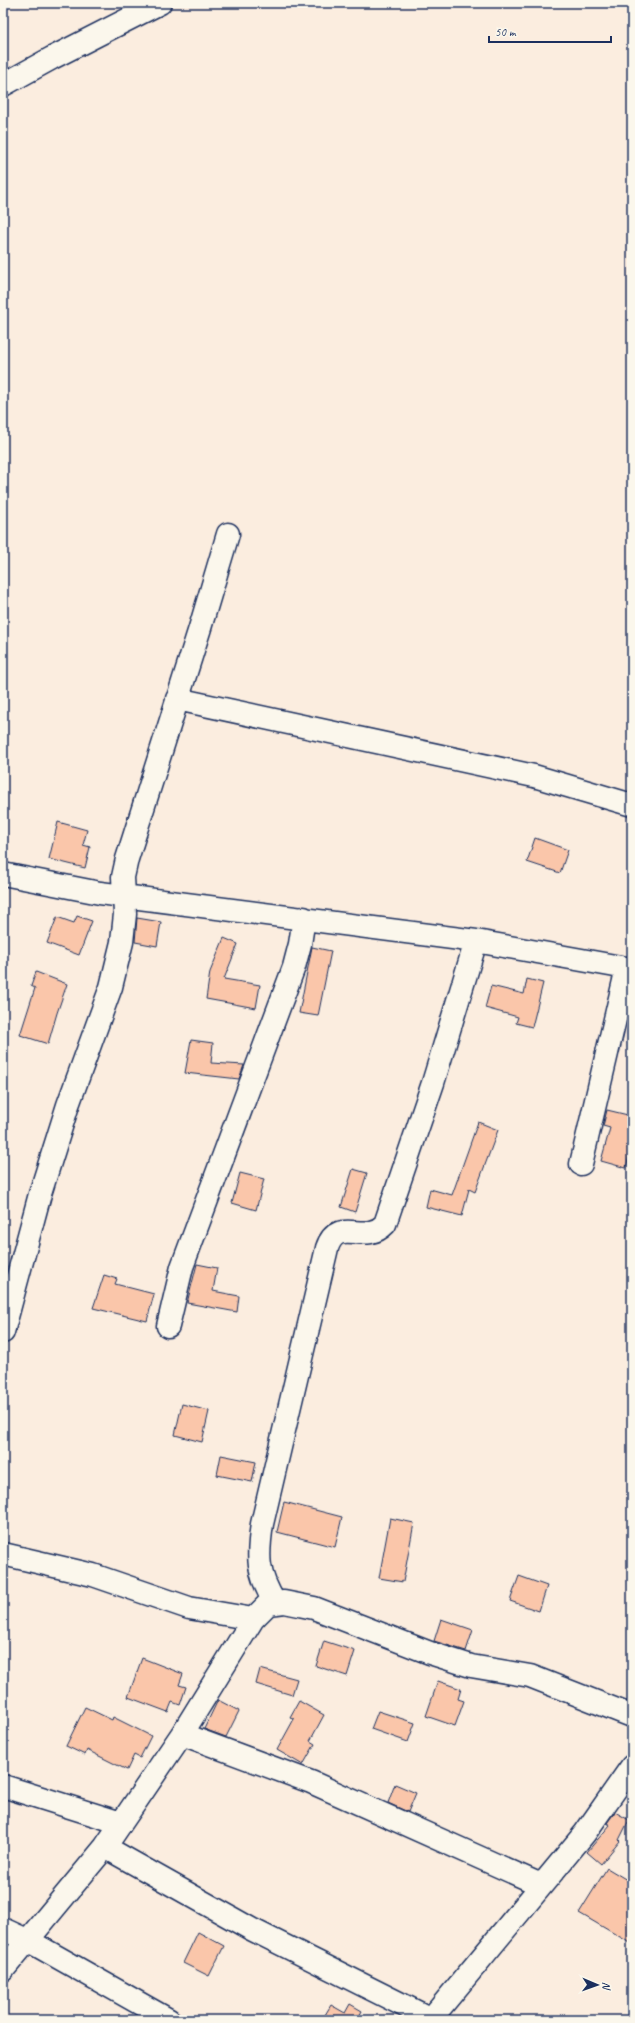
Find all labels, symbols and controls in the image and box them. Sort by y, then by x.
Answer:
scale bar [489,18,611,44]
text: 50 m [495,24,517,40]
north arrow [577,1965,617,2005]
text: N [600,1982,614,1991]

